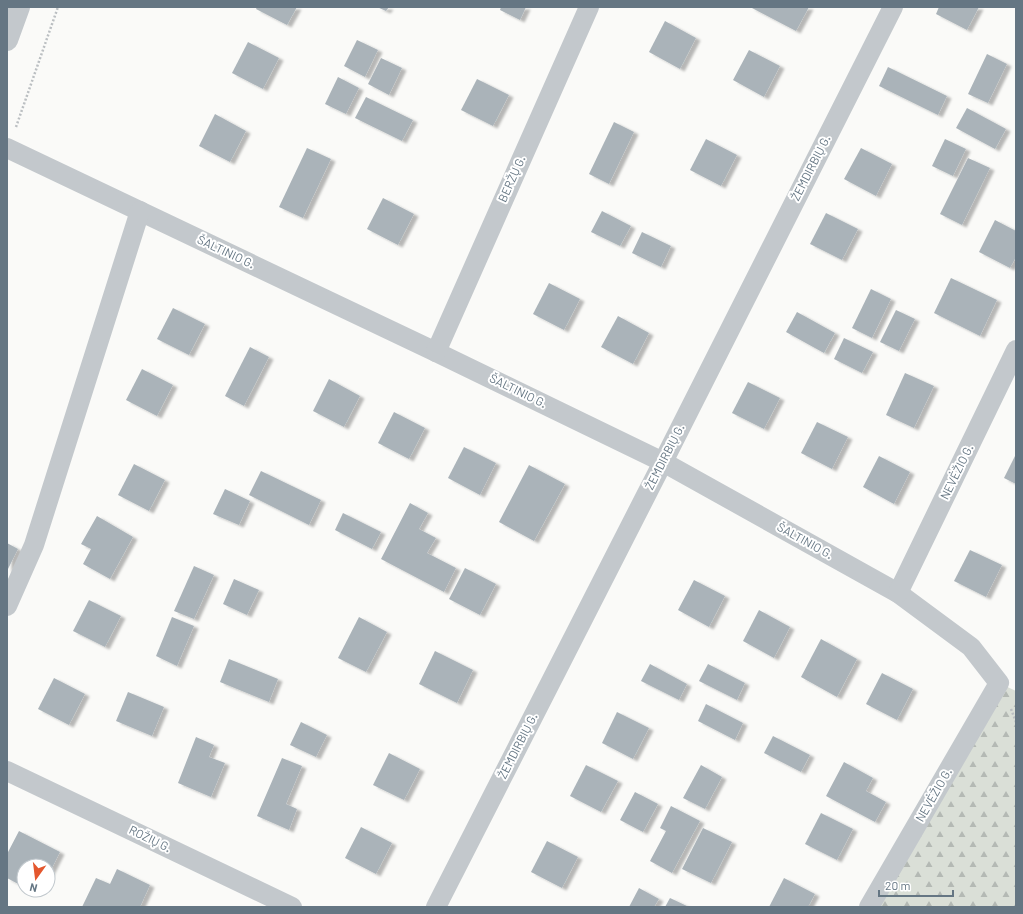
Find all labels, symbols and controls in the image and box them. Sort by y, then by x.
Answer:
street label: ŽEMDIRBIŲ G. [788,132,833,203]
street label: BERŽŲ G. [495,153,528,204]
street label: ŠALTINIO G. [196,232,257,270]
street label: ŠALTINIO G. [488,370,549,410]
street label: ŽEMDIRBIŲ G. [642,421,687,492]
street label: NEVĖŽIO G. [937,442,975,501]
street label: ŠALTINIO G. [775,519,836,561]
street label: ŽEMDIRBIŲ G. [495,710,540,781]
street label: NEVĖŽIO G. [912,765,954,824]
street label: ROŽIŲ G. [127,822,174,854]
north arrow [16,858,56,898]
scale bar [879,872,953,898]
text: 20 m [885,878,911,892]
text: N [28,881,39,895]

